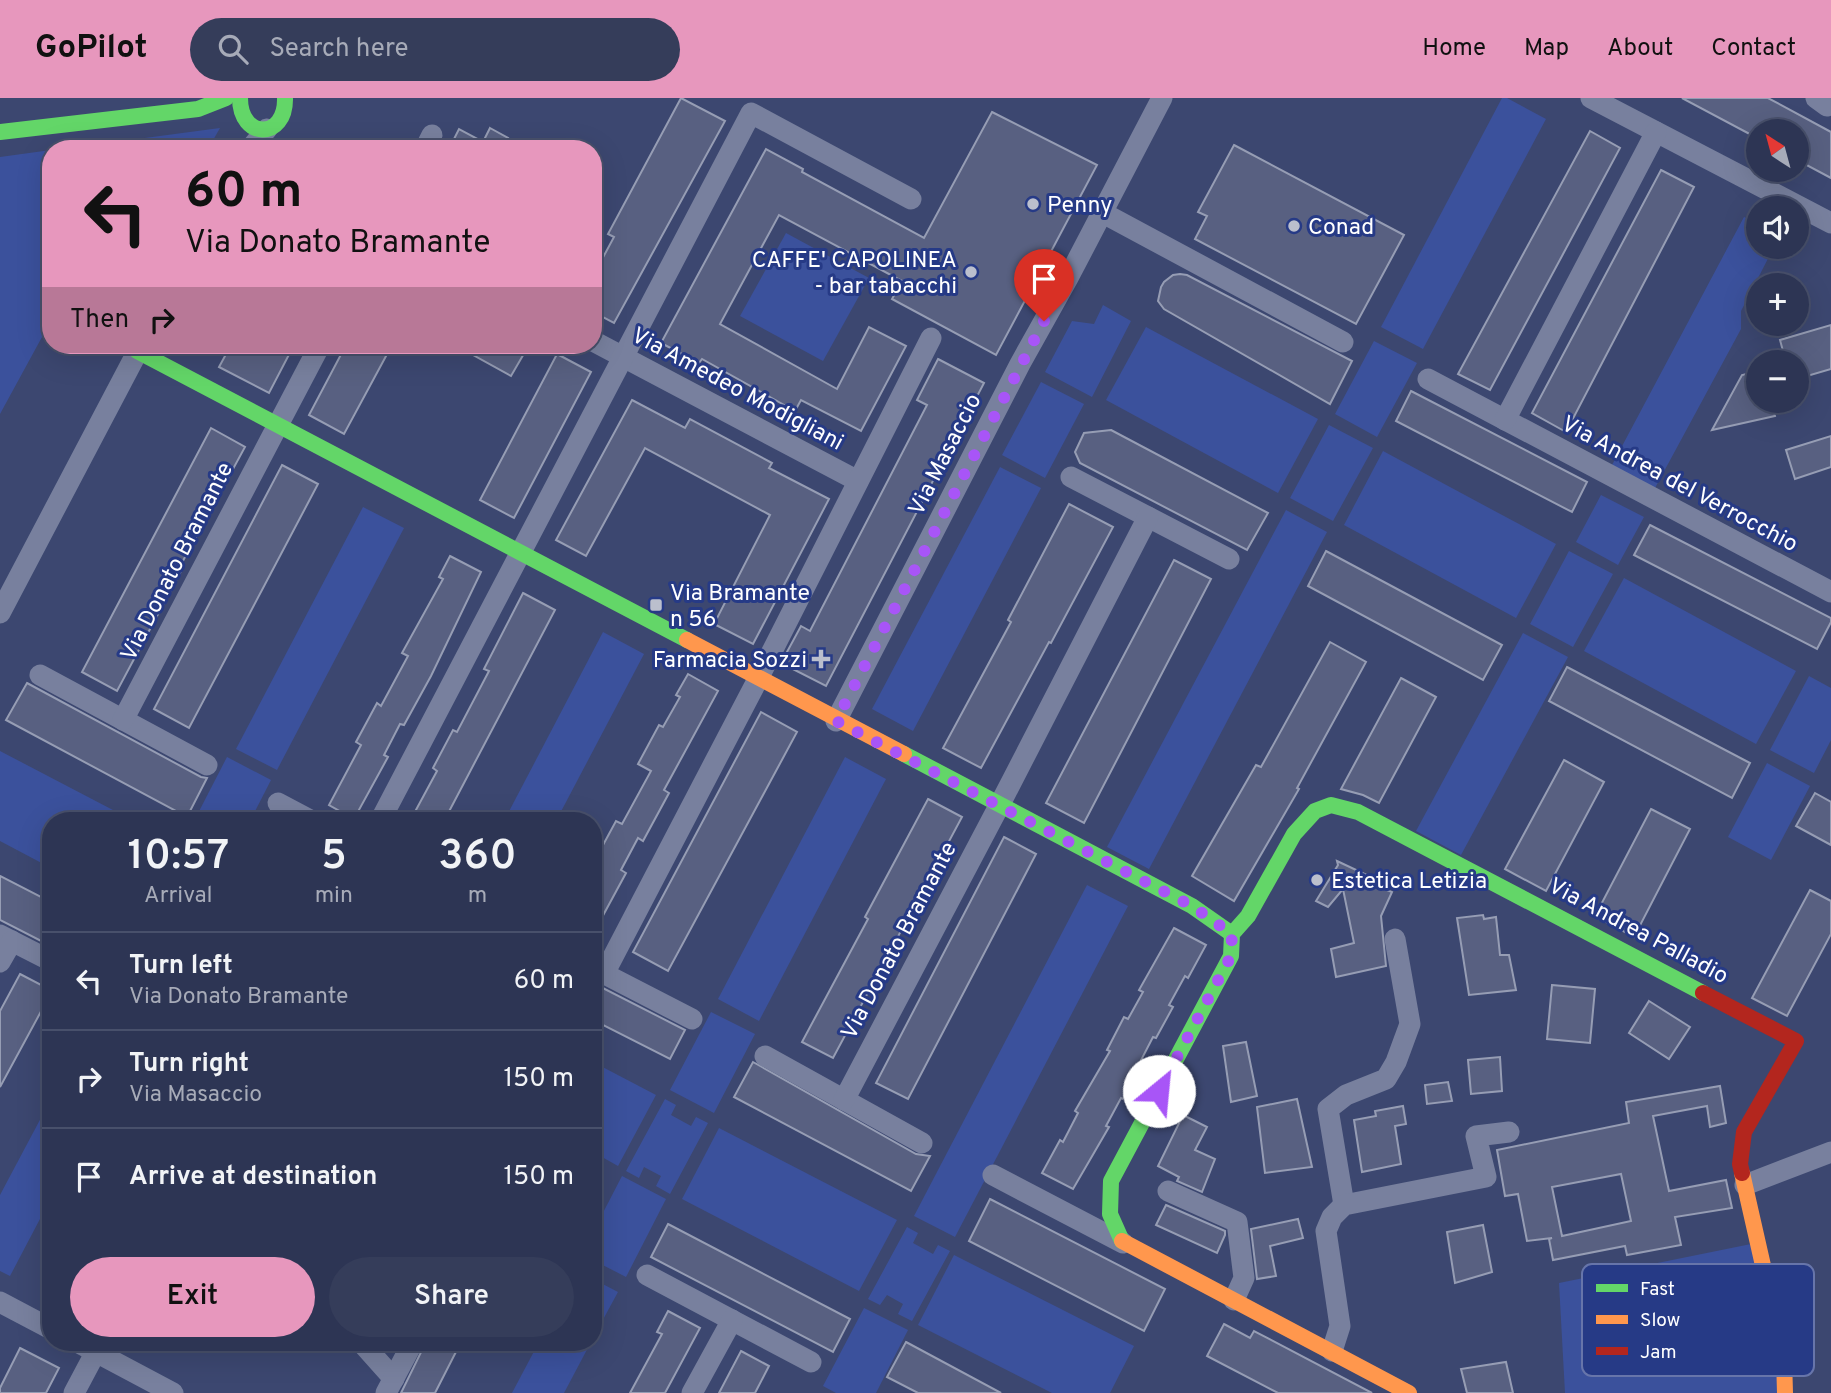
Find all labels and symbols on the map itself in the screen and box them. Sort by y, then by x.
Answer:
north arrow [1746,119,1810,182]
place label: Penny [1047,192,1112,221]
marker: Penny [1025,196,1041,212]
place label: Conad [1308,214,1374,243]
marker: Conad [1286,218,1302,234]
place label: CAFFE' CAPOLINEA - bar tabacchi [752,247,957,302]
pin [1014,249,1074,321]
marker: CAFFE' CAPOLINEA - bar tabacchi [963,264,979,280]
street label: Via Amedeo Modigliani [626,322,848,458]
street label: Via Masaccio [903,389,989,521]
street label: Via Andrea del Verrocchio [1556,410,1802,560]
street label: Via Donato Bramante [115,458,241,666]
place label: Via Bramante n 56 [670,580,810,635]
marker: Via Bramante n 56 [648,597,664,613]
place label: Farmacia Sozzi [653,647,807,676]
marker: Farmacia Sozzi [813,651,829,667]
street label: Via Donato Bramante [836,837,965,1045]
place label: Estetica Letizia [1331,868,1487,897]
marker: Estetica Letizia [1309,872,1325,888]
street label: Via Andrea Palladio [1543,873,1733,992]
position arrow [1122,1054,1196,1128]
legend [1582,1264,1814,1376]
text: Fast [1640,1278,1675,1302]
text: Slow [1640,1309,1680,1333]
text: Jam [1640,1341,1677,1365]

